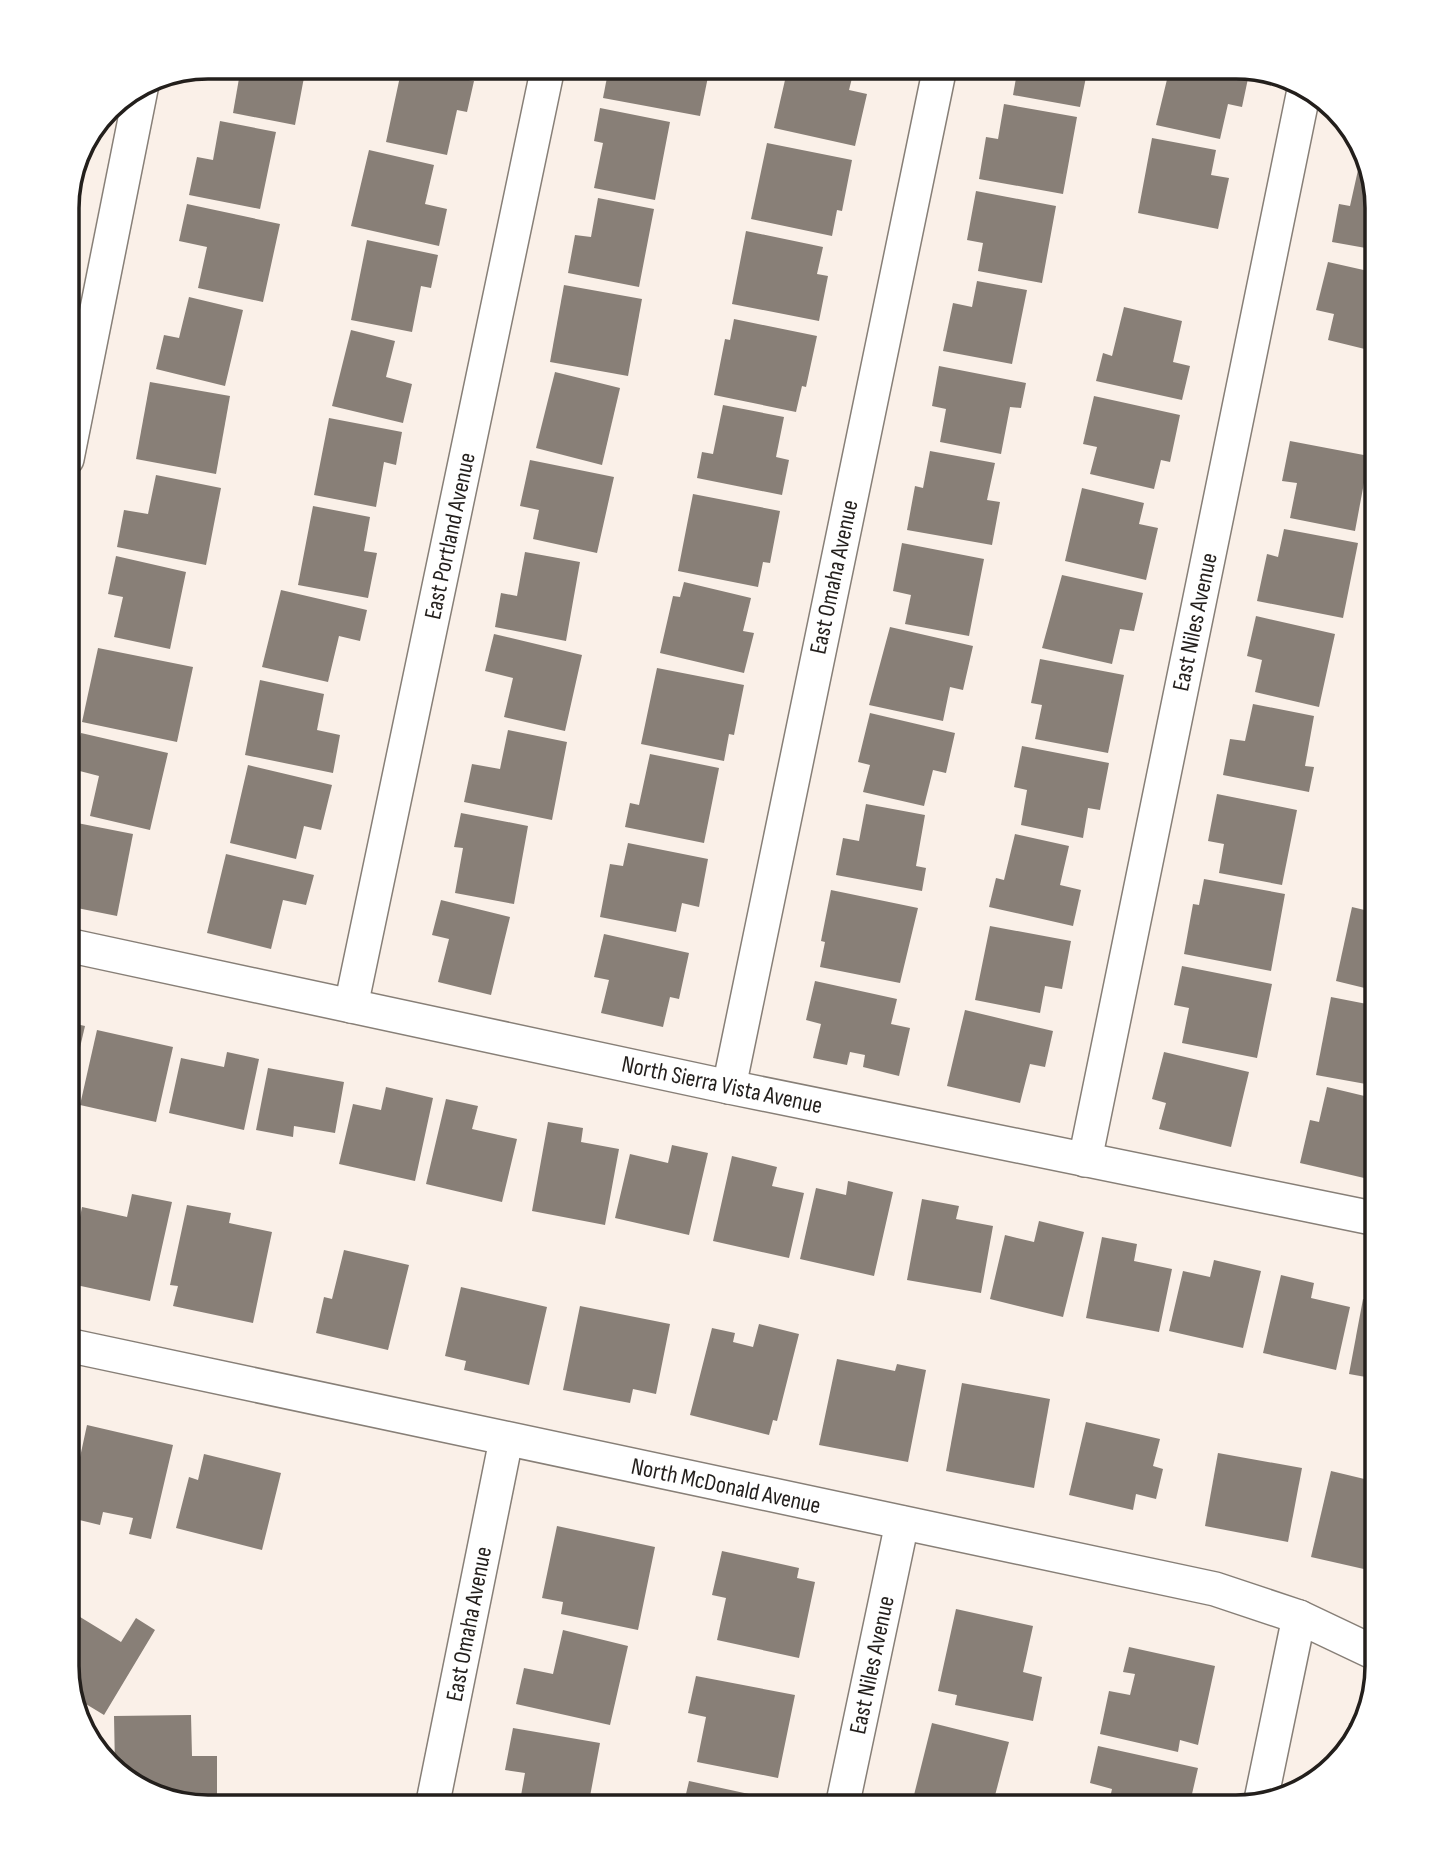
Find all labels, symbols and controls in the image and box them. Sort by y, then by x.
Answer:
street label: East Portland Avenue [418,450,482,622]
street label: East Omaha Avenue [803,497,865,657]
street label: East Niles Avenue [1166,550,1224,694]
street label: North Sierra Vista Avenue [619,1050,825,1120]
street label: North McDonald Avenue [629,1452,823,1520]
street label: East Omaha Avenue [440,1544,498,1704]
street label: East Niles Avenue [843,1593,901,1737]

